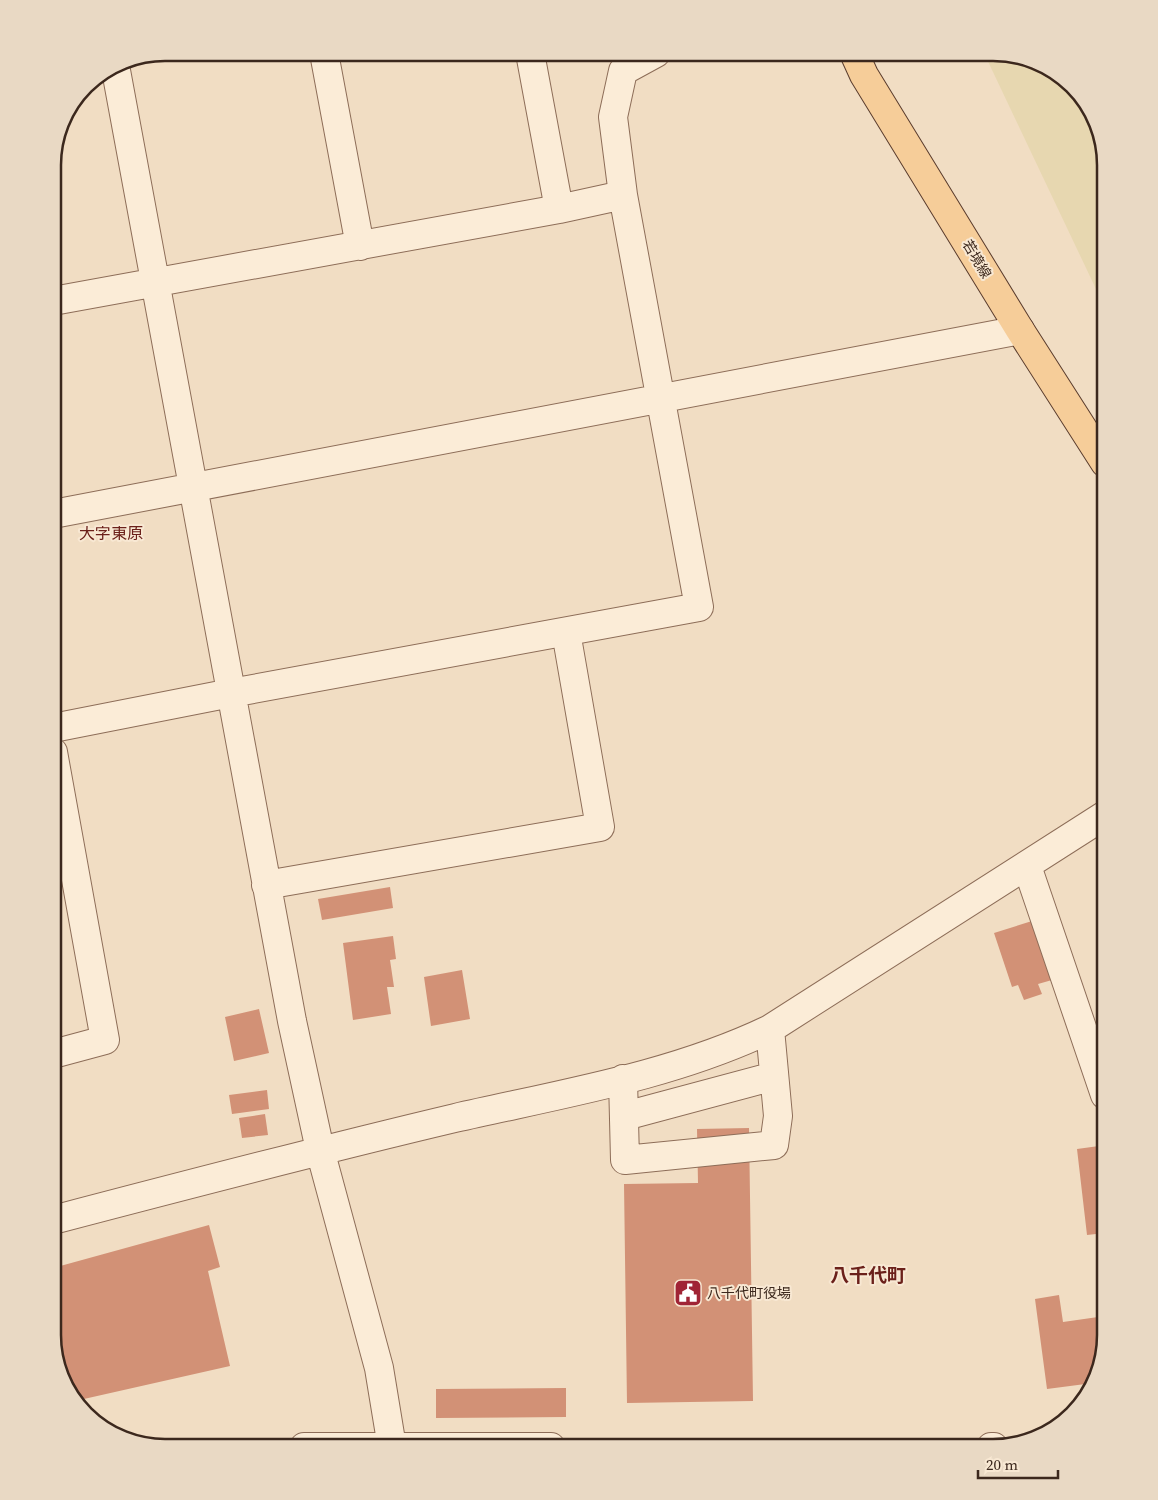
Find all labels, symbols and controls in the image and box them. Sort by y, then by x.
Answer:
street label: 若境線 [958,236,996,282]
district label: 大字東原 [79,522,143,544]
district label: 八千代町 [830,1262,906,1288]
public building icon: 八千代町役場 [673,1278,703,1308]
place label: 八千代町役場 [707,1283,791,1303]
scale bar [978,1448,1058,1480]
text: 20 m [986,1454,1018,1475]

